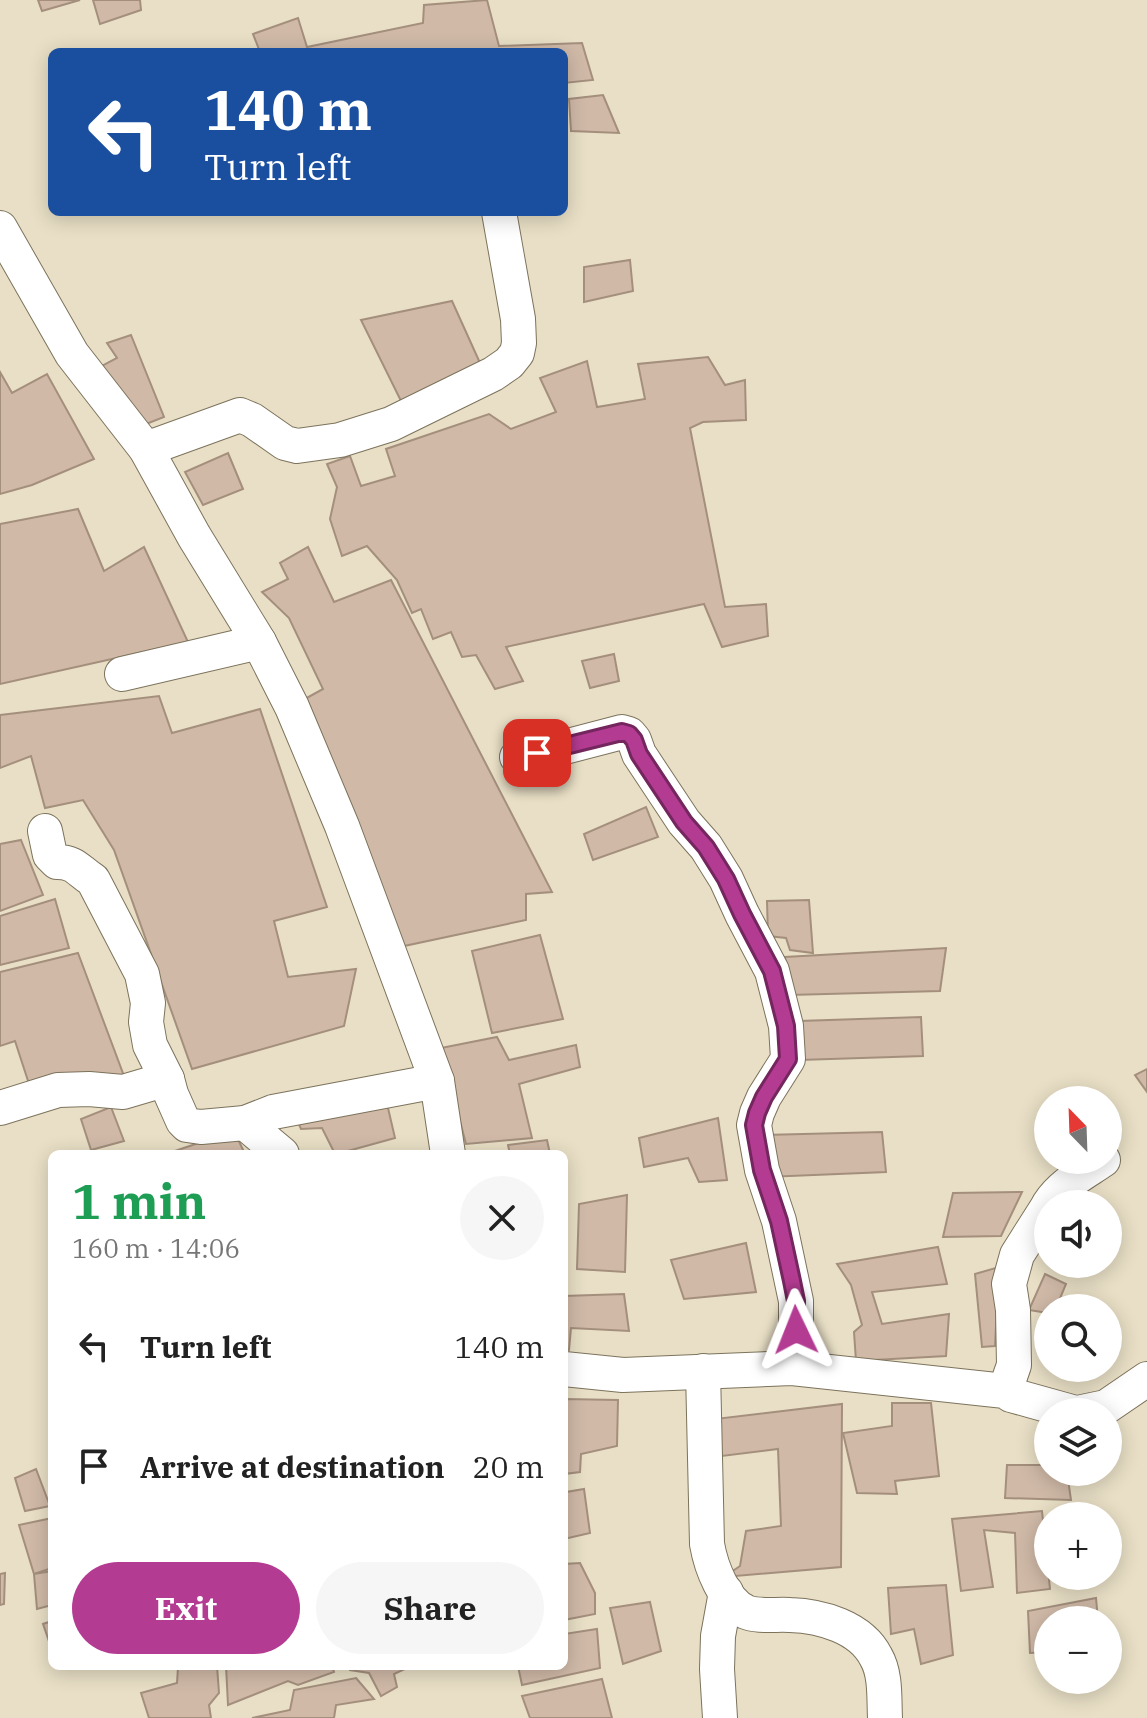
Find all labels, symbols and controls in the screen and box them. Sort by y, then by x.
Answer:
text: 140 m [204,73,372,145]
icon: left [72,80,176,184]
text: Turn left [204,143,351,190]
pin [503,719,571,787]
icon: arrive [515,731,559,775]
north arrow [1034,1086,1122,1174]
map controls [1034,1086,1122,1694]
text: 1 min [72,1170,206,1232]
button: close [460,1176,544,1260]
button: sound [1034,1190,1122,1278]
text: 160 m · 14:06 [72,1231,240,1265]
position arrow [754,1288,838,1372]
button: search [1034,1294,1122,1382]
icon: left [72,1324,116,1368]
text: Turn left [140,1327,272,1366]
text: 140 m [454,1327,544,1366]
button: layers [1034,1398,1122,1486]
icon: arrive [72,1444,116,1488]
text: Arrive at destination [140,1447,445,1486]
text: 20 m [472,1447,544,1486]
button: + [1034,1502,1122,1590]
button: Exit [72,1562,300,1654]
button: Share [316,1562,544,1654]
button: − [1034,1606,1122,1694]

